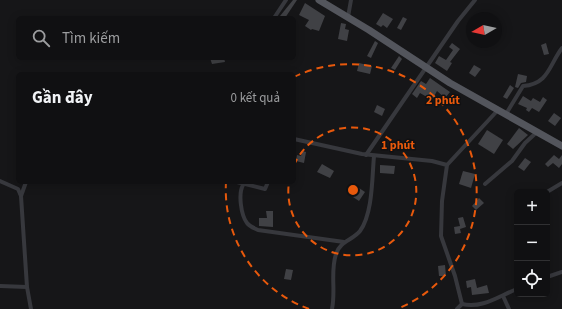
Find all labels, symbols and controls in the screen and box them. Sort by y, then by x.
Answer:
north arrow [466,12,502,48]
search box [16,16,296,60]
icon: search [30,27,52,49]
text: Tìm kiếm [62,28,120,49]
text: Gần đây [32,86,93,110]
text: 0 kết quả [231,89,280,107]
text: 2 phút [426,92,460,109]
text: 1 phút [381,137,415,154]
centre of rings [346,183,360,197]
map controls [514,189,550,297]
button: + [514,189,550,225]
button: − [514,225,550,261]
button: locate [514,261,550,297]

